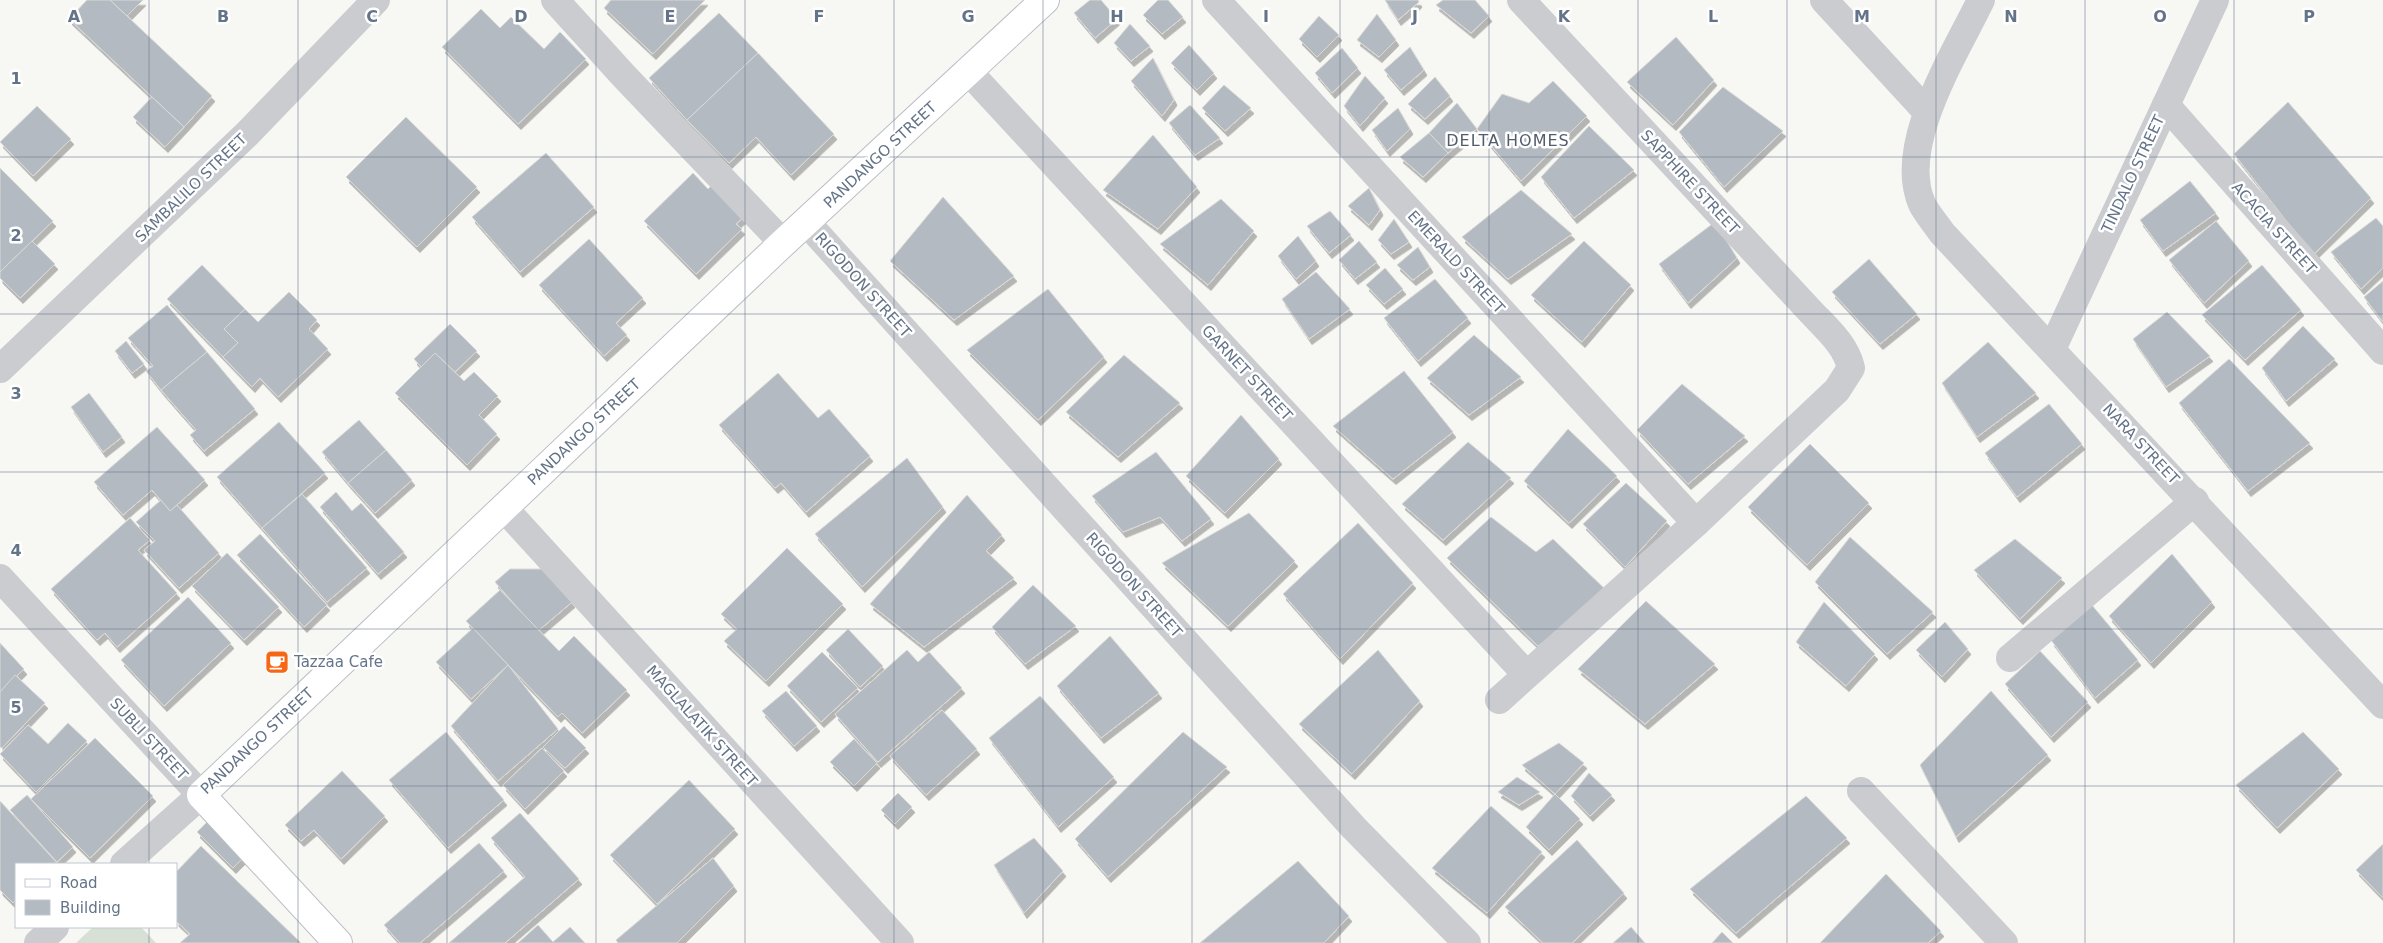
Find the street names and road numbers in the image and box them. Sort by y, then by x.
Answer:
street label: PANDANGO STREET [820,97,941,212]
street label: TINDALO STREET [2097,111,2169,237]
street label: SAPPHIRE STREET [1637,126,1743,238]
street label: SAMBALILO STREET [132,130,251,246]
street label: ACACIA STREET [2228,178,2321,278]
street label: EMERALD STREET [1404,207,1509,318]
street label: RIGODON STREET [811,229,915,342]
street label: GARNET STREET [1198,321,1296,425]
street label: PANDANGO STREET [524,374,645,489]
street label: NARA STREET [2099,400,2183,489]
street label: RIGODON STREET [1082,529,1186,642]
street label: MAGLALATIK STREET [643,662,762,791]
street label: PANDANGO STREET [197,683,318,798]
street label: SUBLI STREET [106,694,192,784]

